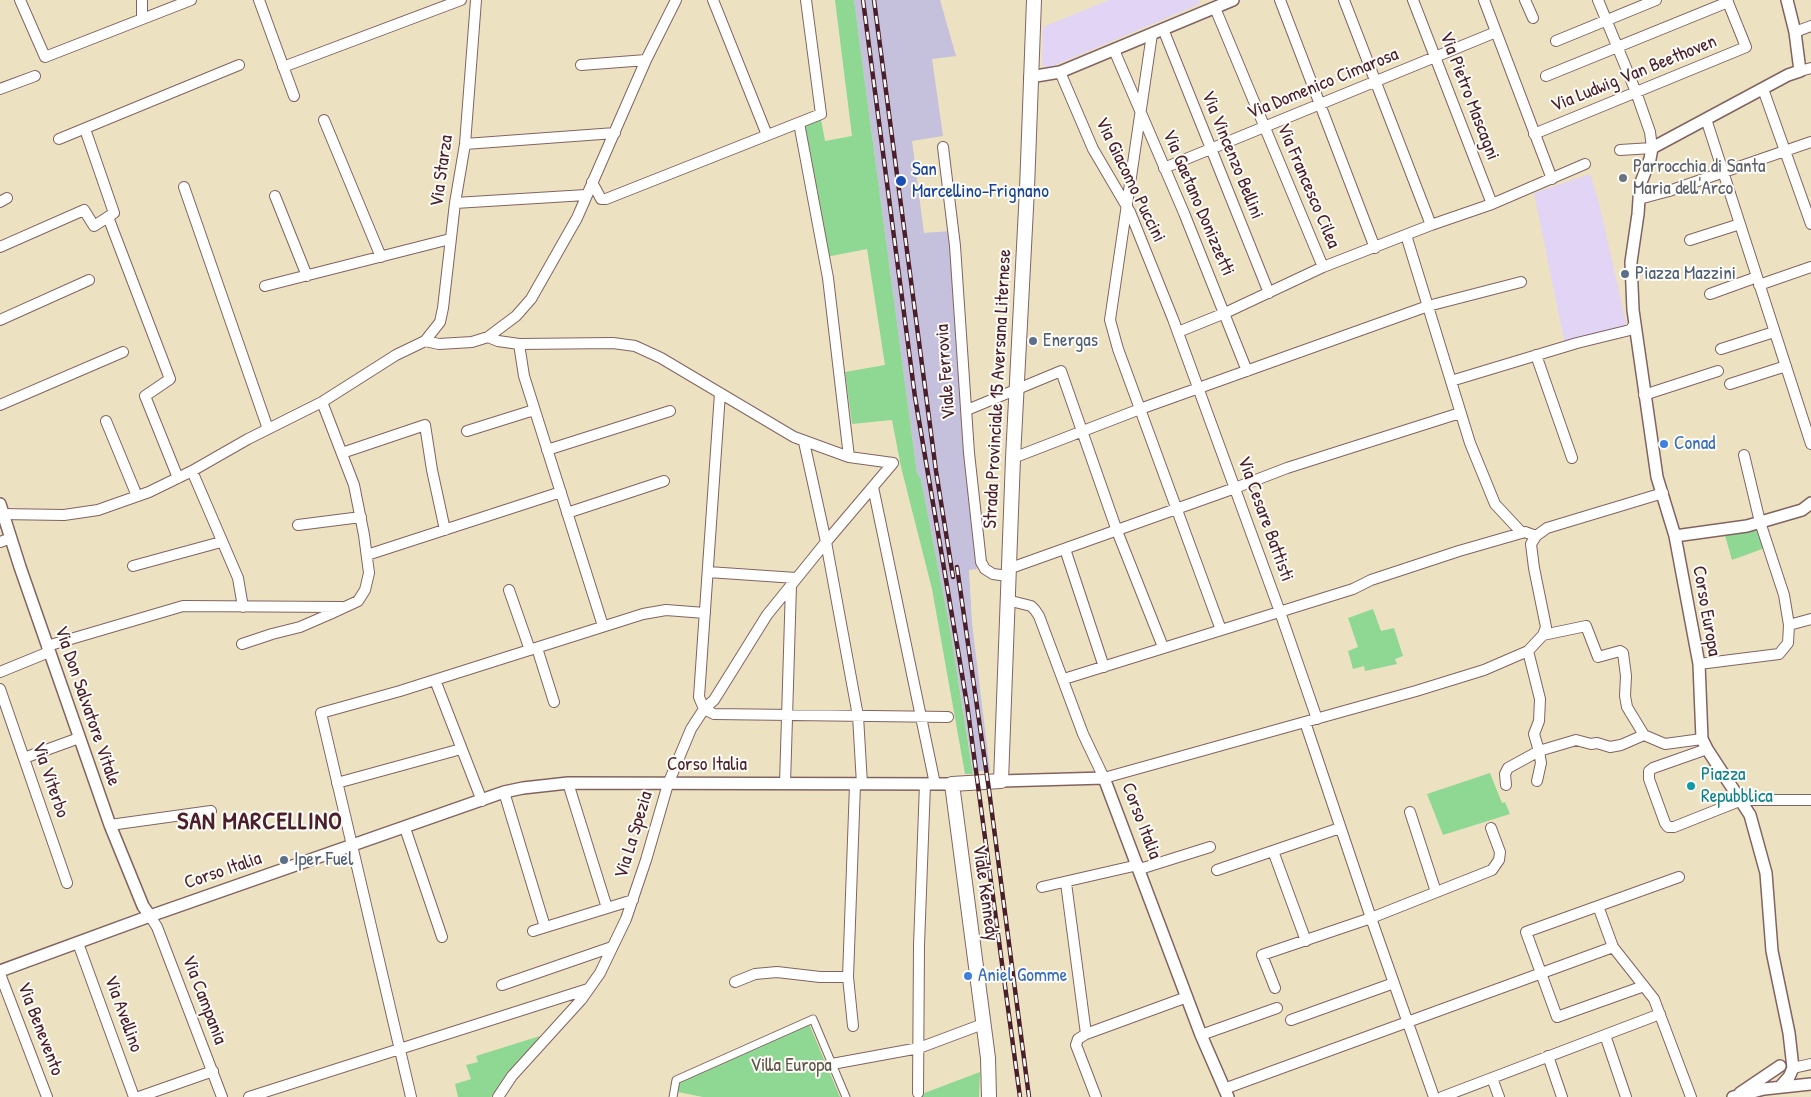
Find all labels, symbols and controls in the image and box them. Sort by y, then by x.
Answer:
street label: Via Pietro Mascagni [1434,29,1504,163]
street label: Via Ludwig Van Beethoven [1548,30,1720,118]
street label: Via Domenico Cimarosa [1244,43,1402,125]
street label: Via Vincenzo Bellini [1196,87,1268,223]
street label: Via Giacomo Puccini [1090,114,1170,246]
street label: Via Francesco Cilea [1271,120,1345,252]
street label: Via Gaetano Donizzetti [1157,127,1239,279]
street label: Via Starza [426,134,458,208]
place label: Parrocchia di Santa Maria dell'Arco [1633,156,1765,200]
place label: San Marcellino-Frignano [912,159,1049,203]
marker: Parrocchia di Santa Maria dell'Arco [1617,172,1629,184]
marker: San Marcellino-Frignano [894,174,908,188]
street label: Strada Provinciale 15 Aversana Liternese [979,249,1017,529]
place label: Piazza Mazzini [1635,263,1736,285]
marker: Piazza Mazzini [1619,268,1631,280]
street label: Viale Ferrovia [931,323,961,421]
place label: Energas [1043,330,1098,352]
marker: Energas [1027,335,1039,347]
place label: Conad [1674,433,1716,455]
marker: Conad [1658,438,1670,450]
street label: Via Cesare Battisti [1232,453,1298,585]
street label: Corso Europa [1687,564,1725,658]
street label: Via Don Salvatore Vitale [49,623,125,789]
street label: Via Viterbo [26,739,74,821]
street label: Corso Italia [667,754,747,776]
place label: Piazza Repubblica [1701,764,1773,808]
street label: Corso Italia [1116,780,1166,862]
marker: Piazza Repubblica [1685,780,1697,792]
street label: Via La Spezia [610,789,658,881]
district label: SAN MARCELLINO [176,809,344,837]
street label: Viale Kennedy [967,843,1003,943]
street label: Corso Italia [181,847,265,895]
place label: Iper Fuel [294,849,353,871]
marker: Iper Fuel [278,854,290,866]
street label: Via Campania [177,952,231,1048]
place label: Aniel Gomme [978,965,1067,987]
marker: Aniel Gomme [962,970,974,982]
street label: Via Avellino [99,973,147,1055]
street label: Via Benevento [12,979,68,1079]
park label: Villa Europa [750,1055,832,1077]

